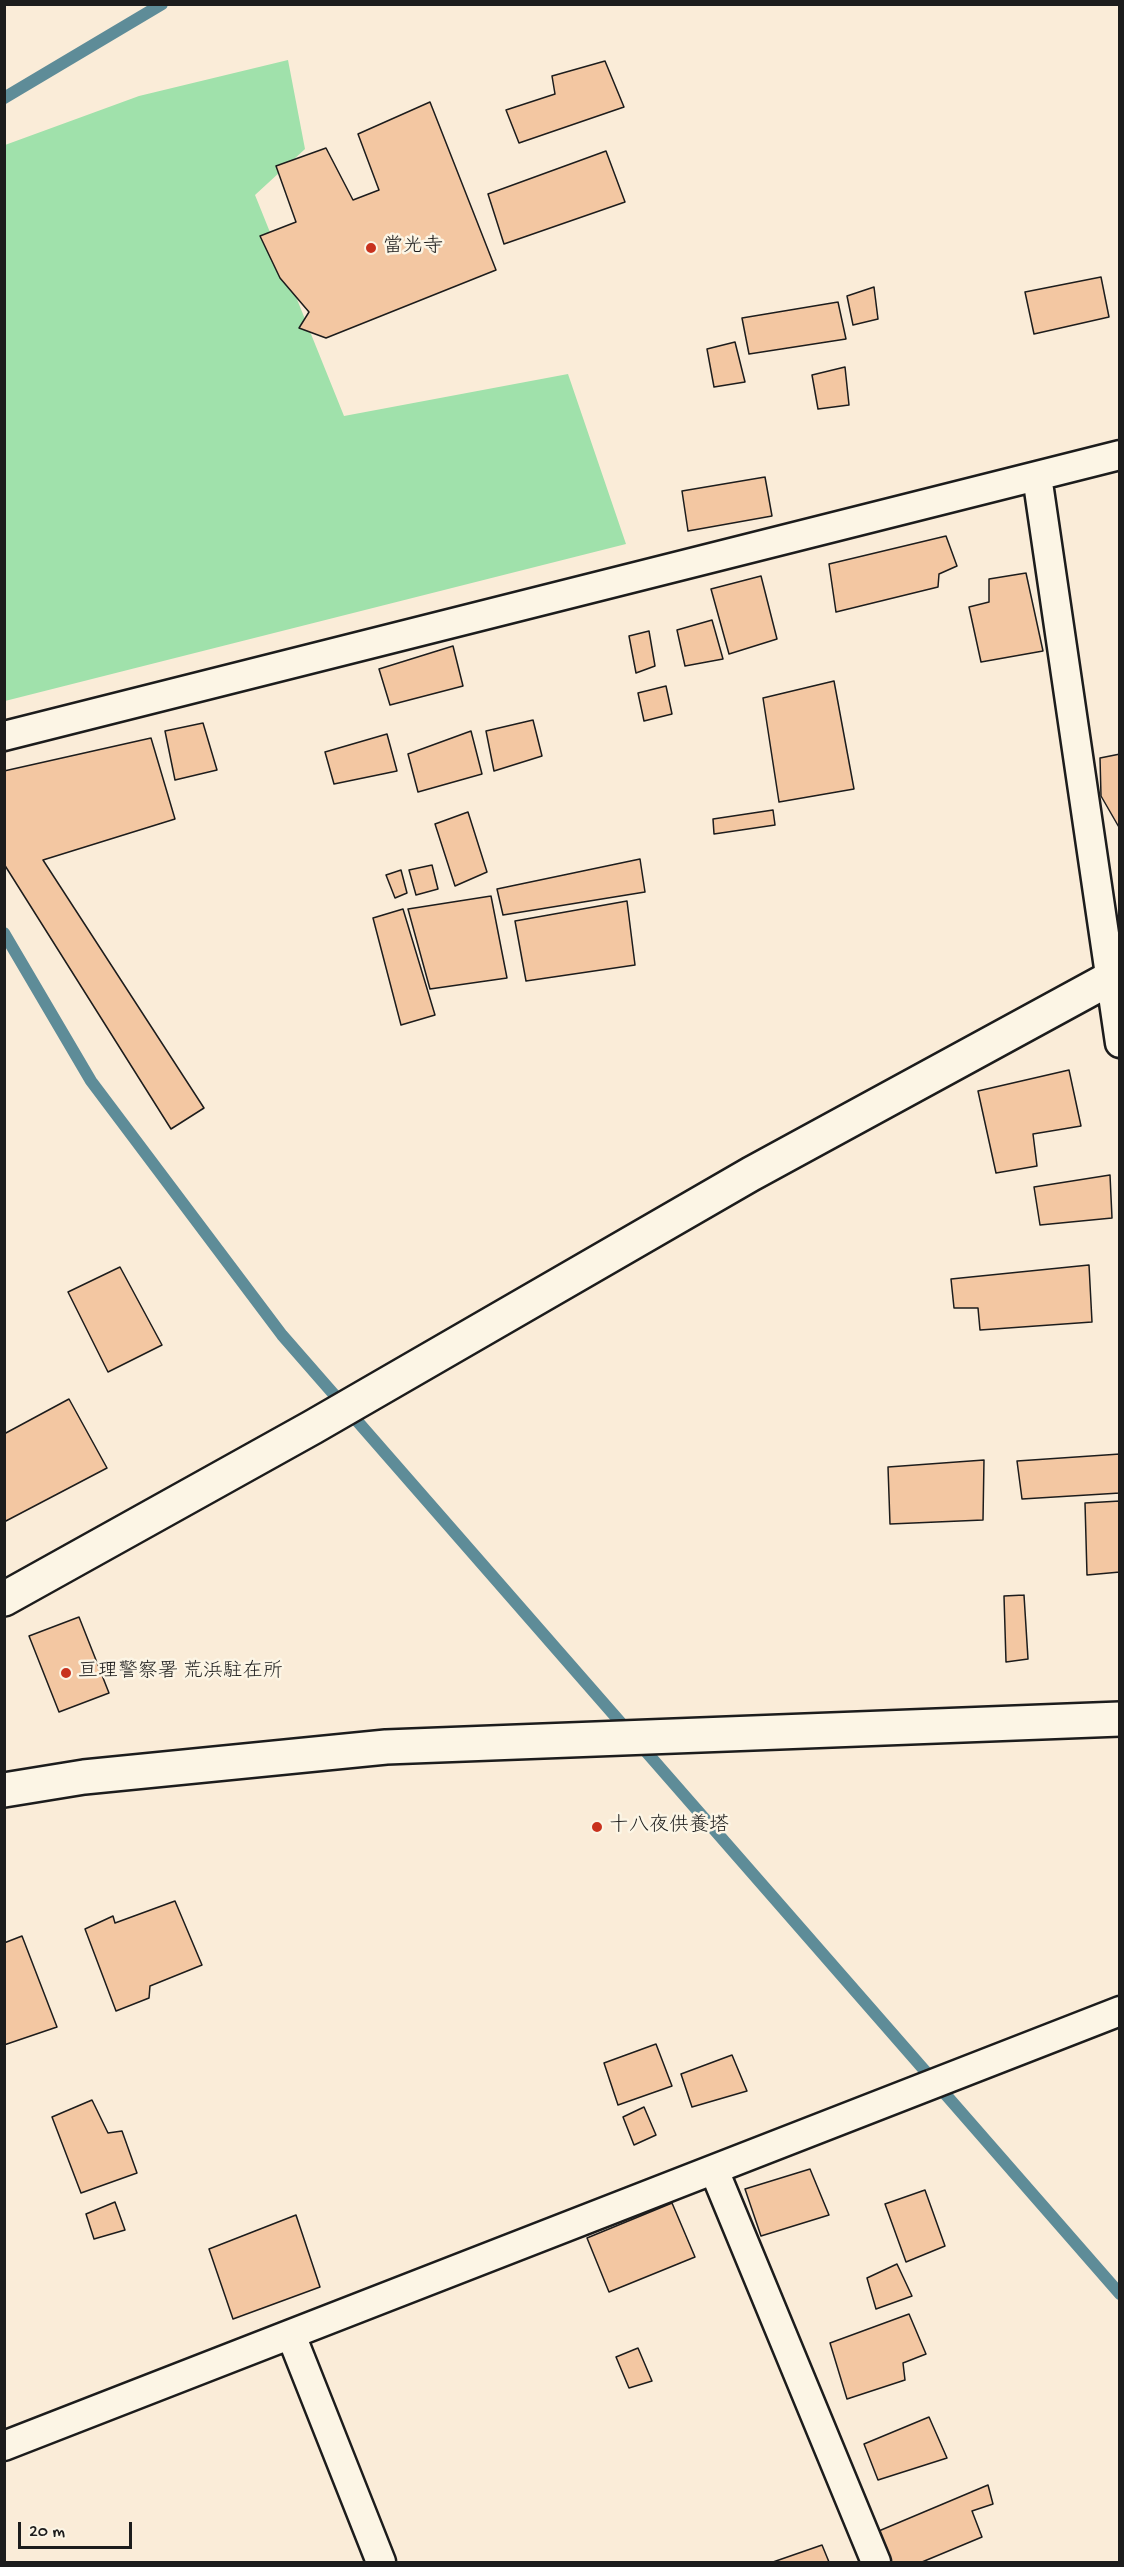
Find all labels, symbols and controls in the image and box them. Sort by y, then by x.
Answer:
place label: 當光寺 [383,236,443,260]
marker: 當光寺 [364,241,378,255]
place label: 亘理警察署 荒浜駐在所 [78,1661,283,1685]
marker: 亘理警察署 荒浜駐在所 [59,1666,73,1680]
place label: 十八夜供養塔 [609,1815,729,1839]
marker: 十八夜供養塔 [590,1820,604,1834]
scale bar [21,2510,135,2548]
text: 20 m [29,2522,65,2543]

